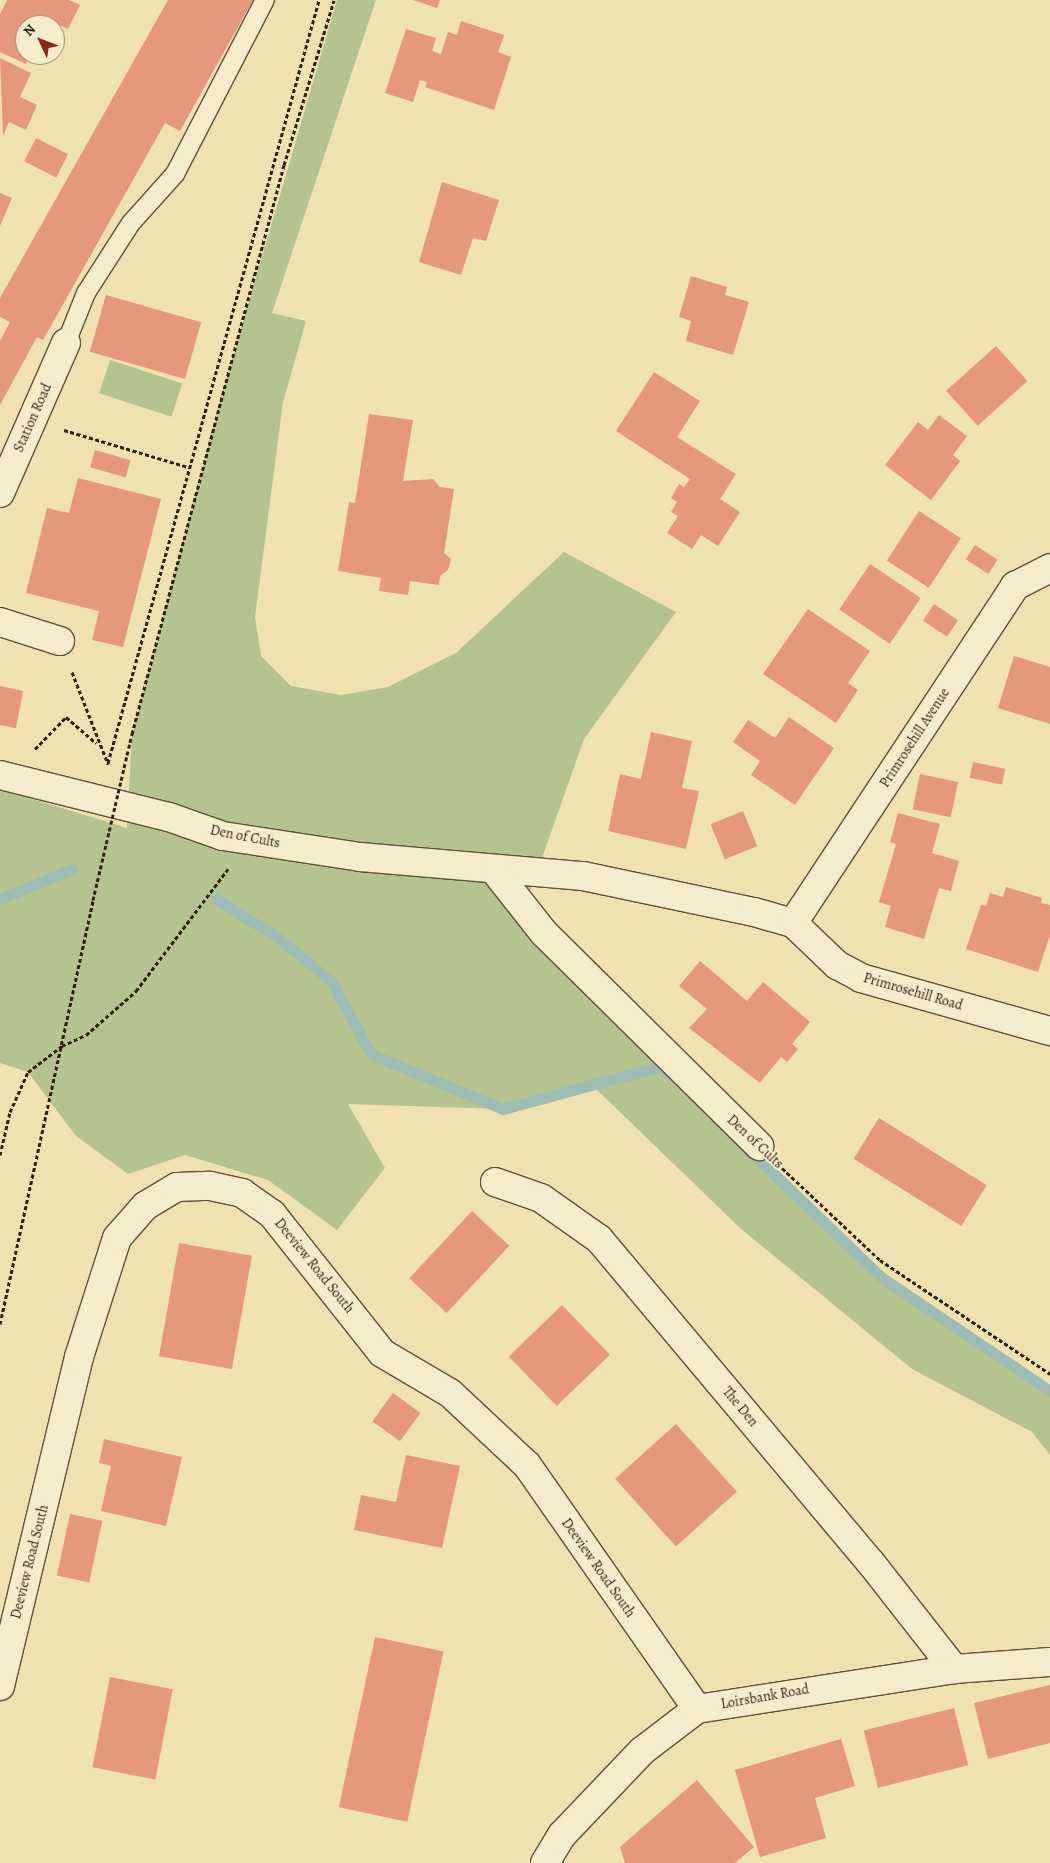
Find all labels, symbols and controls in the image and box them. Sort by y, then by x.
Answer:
north arrow [15,15,65,65]
text: N [19,20,40,40]
street label: Station Road [10,381,56,455]
street label: Primrosehill Avenue [877,685,953,791]
street label: Den of Cults [209,822,281,852]
street label: Primrosehill Road [861,970,965,1014]
street label: Den of Cults [723,1112,787,1172]
street label: Deeview Road South [271,1215,357,1317]
street label: The Den [719,1384,761,1430]
street label: Deeview Road South [8,1503,52,1621]
street label: Deeview Road South [558,1515,638,1621]
street label: Loirsbank Road [720,1681,810,1713]

